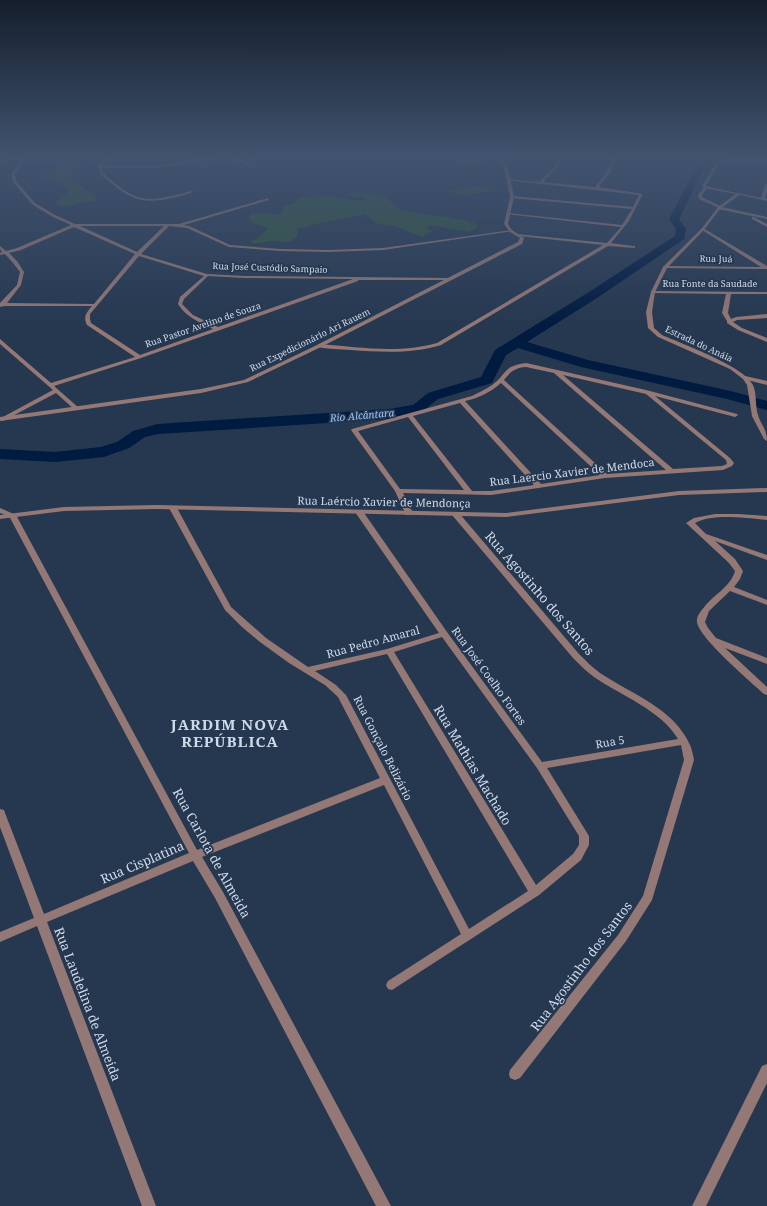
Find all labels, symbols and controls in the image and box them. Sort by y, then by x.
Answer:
street label: Rua Juá [699,252,733,265]
street label: Rua José Custódio Sampaio [212,259,328,276]
street label: Rua Fonte da Saudade [663,277,758,290]
street label: Rua Pastor Avelino de Souza [143,299,262,350]
street label: Rua Expedicionário Ari Rauem [247,304,373,374]
street label: Estrada do Anáia [663,322,735,365]
water label: Rio Alcântara [328,405,395,425]
street label: Rua Laercio Xavier de Mendoca [489,454,655,489]
street label: Rua Laércio Xavier de Mendonça [297,492,471,511]
street label: Rua Agostinho dos Santos [481,527,599,659]
street label: Rua Pedro Amaral [325,622,422,661]
street label: Rua José Coelho Fortes [449,624,530,728]
street label: Rua Gonçalo Belizário [351,693,416,803]
street label: Rua Mathias Machado [430,701,516,829]
district label: JARDIM NOVA REPÚBLICA [170,714,289,751]
street label: Rua 5 [594,732,626,751]
street label: Rua Carlota de Almeida [169,785,255,921]
street label: Rua Cisplatina [97,836,187,888]
street label: Rua Agostinho dos Santos [526,897,636,1035]
street label: Rua Laudelina de Almeida [50,924,126,1084]

